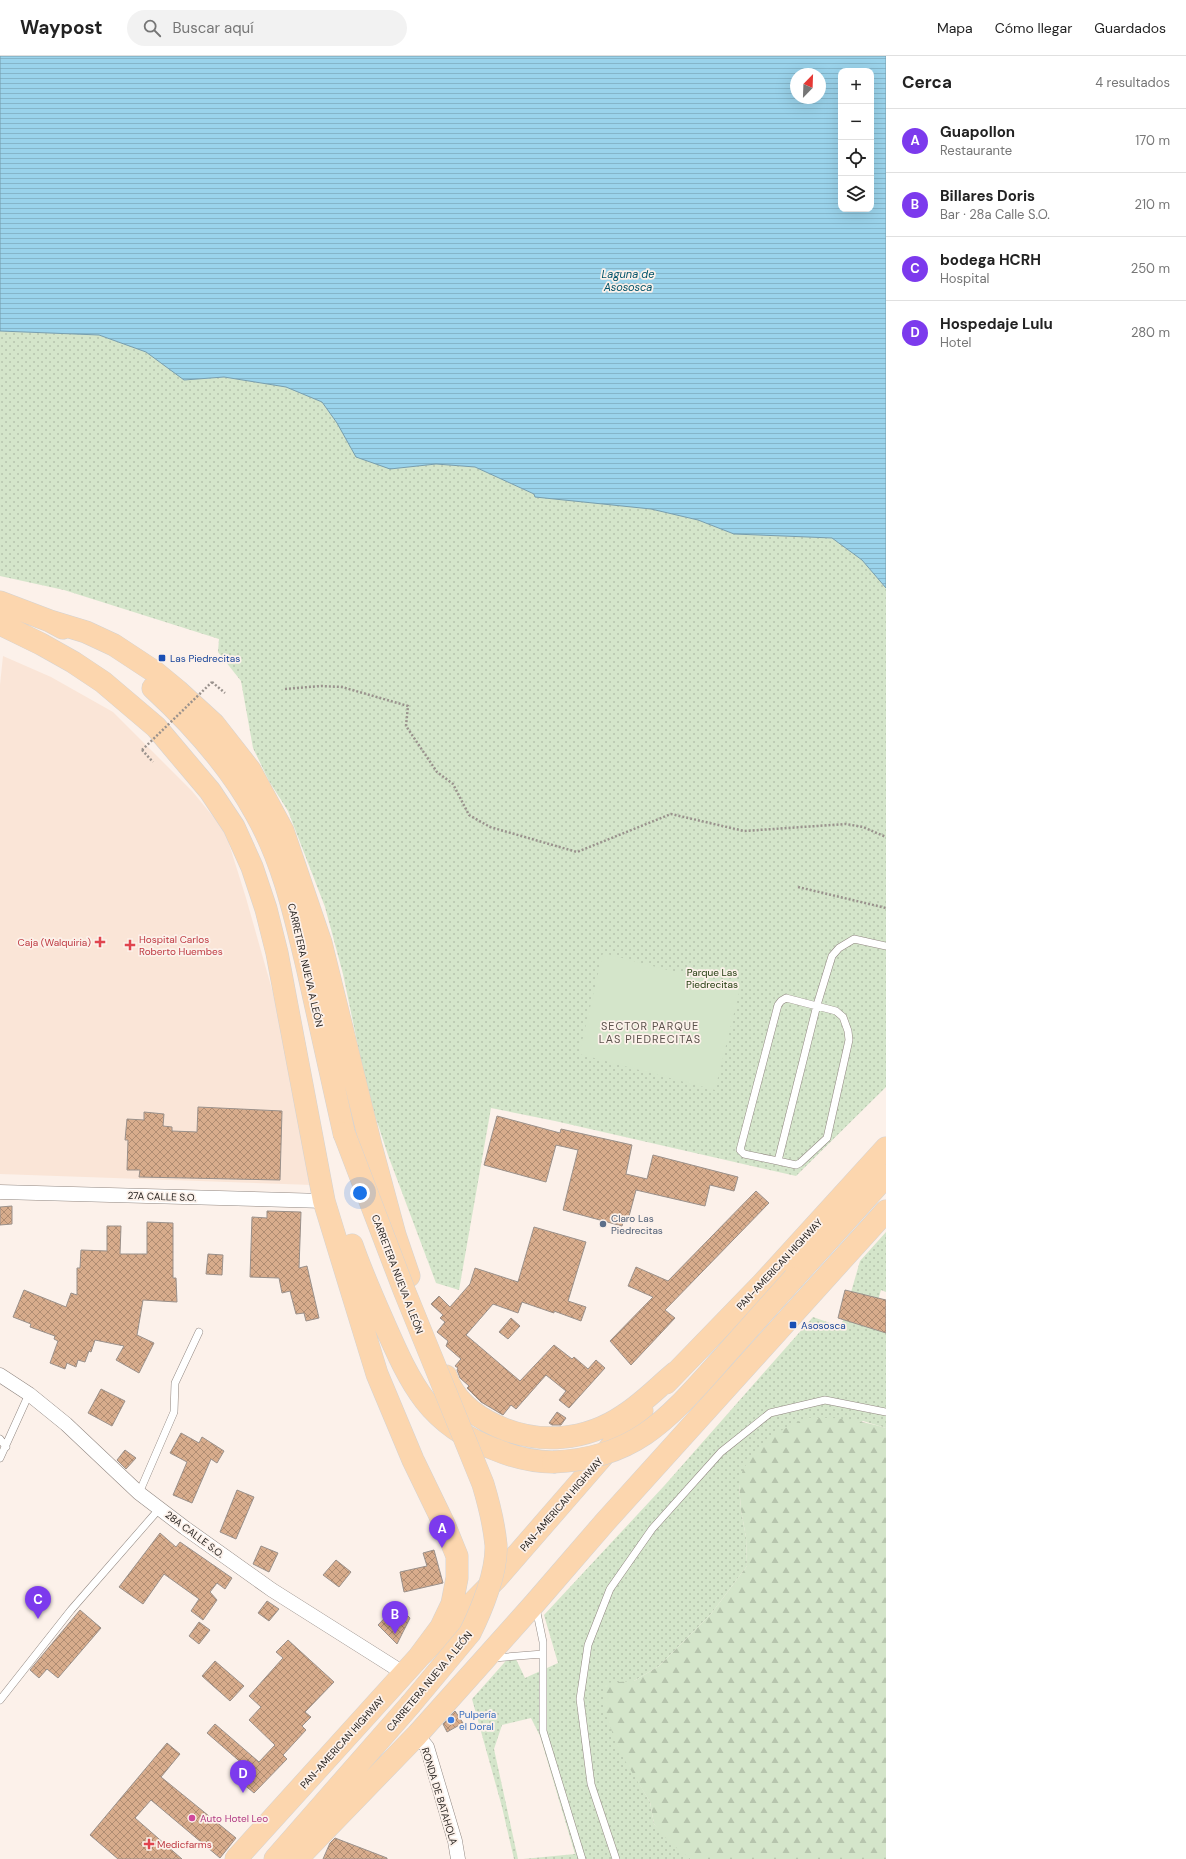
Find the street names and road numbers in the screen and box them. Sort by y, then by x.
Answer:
street label: CARRETERA NUEVA A LEÓN [285,902,326,1028]
street label: 27A CALLE S.O. [127,1189,197,1204]
street label: CARRETERA NUEVA A LEÓN [369,1213,426,1336]
street label: PAN-AMERICAN HIGHWAY [734,1216,825,1313]
street label: PAN-AMERICAN HIGHWAY [517,1455,606,1554]
street label: 28A CALLE S.O. [163,1508,227,1561]
street label: CARRETERA NUEVA A LEÓN [384,1629,475,1734]
street label: PAN-AMERICAN HIGHWAY [297,1693,387,1791]
street label: RONDA DE BATAHOLA [419,1746,461,1847]

